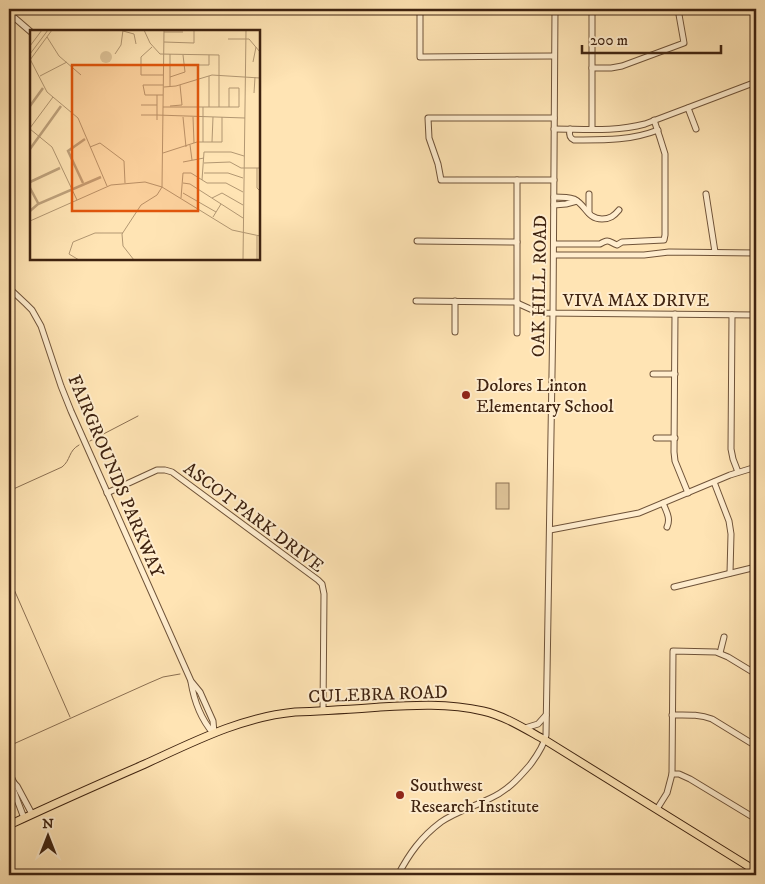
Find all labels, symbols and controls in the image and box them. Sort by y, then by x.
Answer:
scale bar [582,22,721,54]
inset map [30,30,260,260]
text: 200 m [590,31,628,50]
street label: OAK HILL ROAD [528,215,552,357]
street label: VIVA MAX DRIVE [562,290,709,312]
street label: FAIRGROUNDS PARKWAY [62,372,168,582]
place label: Dolores Linton Elementary School [476,375,614,418]
marker: Dolores Linton Elementary School [460,389,472,401]
street label: ASCOT PARK DRIVE [179,458,328,578]
street label: CULEBRA ROAD [308,682,448,708]
place label: Southwest Research Institute [410,775,539,818]
marker: Southwest Research Institute [394,789,406,801]
north arrow [22,812,72,862]
text: N [42,815,54,833]

